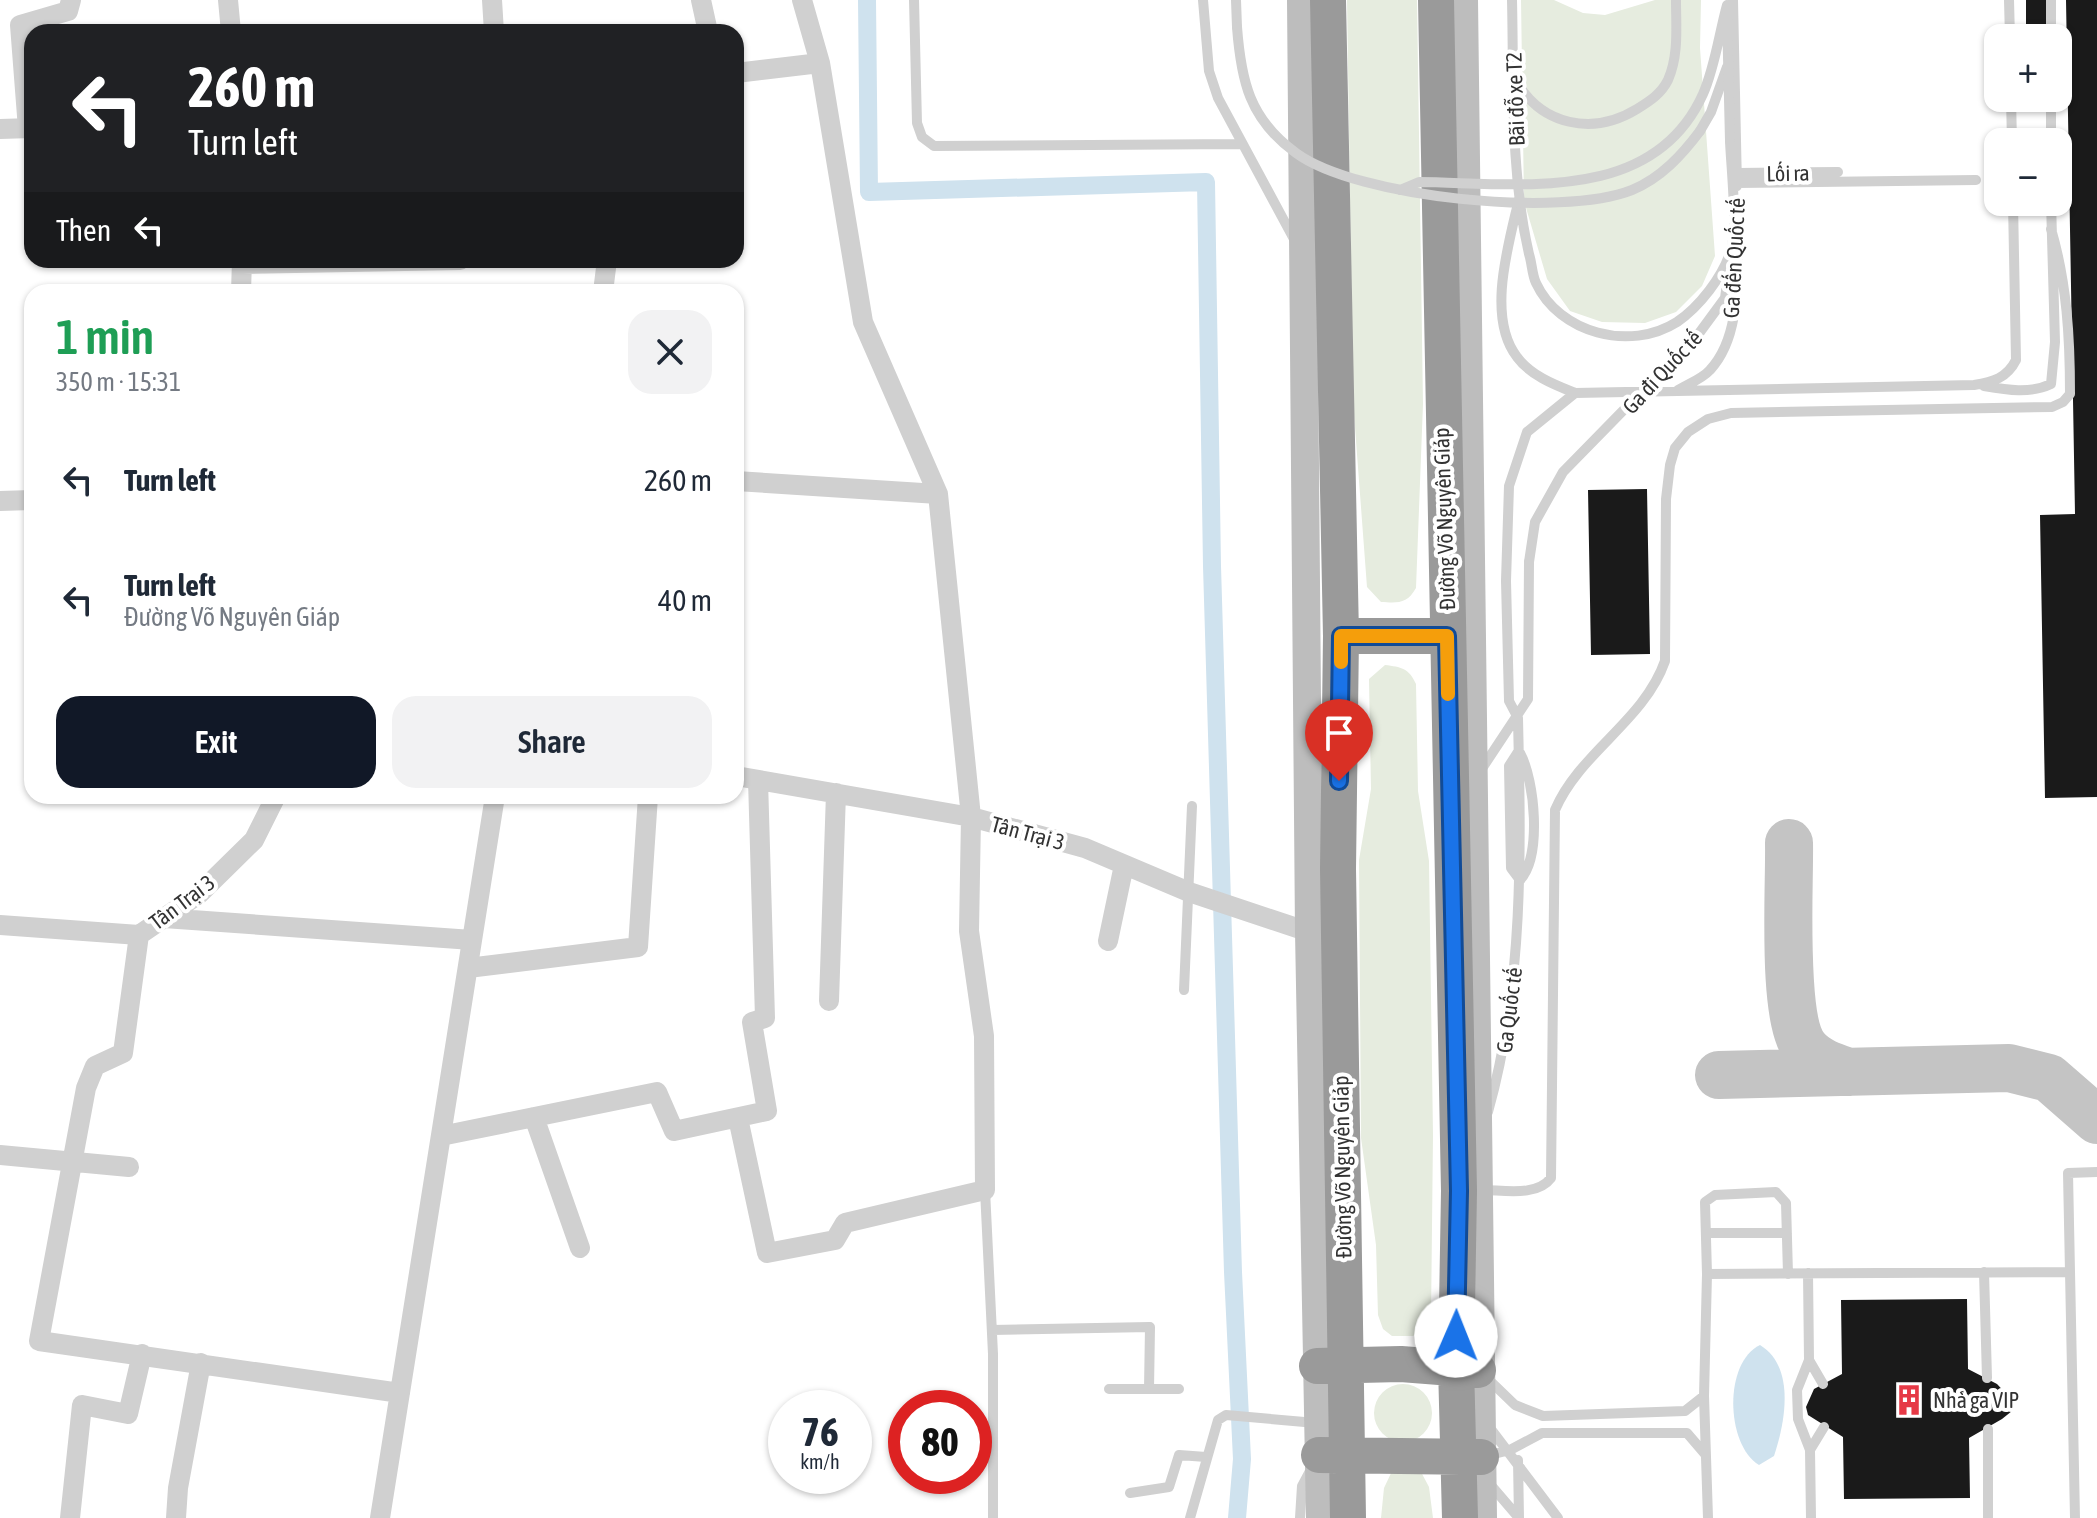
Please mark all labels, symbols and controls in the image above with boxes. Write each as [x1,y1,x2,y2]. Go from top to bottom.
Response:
map controls [1984,24,2072,216]
button: + [1984,24,2072,112]
street label: Bãi đỗ xe T2 [1500,51,1530,147]
text: 260 m [188,55,315,119]
icon: left [56,56,160,160]
text: Turn left [188,121,298,163]
button: − [1984,128,2072,216]
street label: Lối ra [1766,160,1810,186]
street label: Ga đến Quốc tế [1718,197,1750,319]
icon: left [127,208,171,252]
text: Then [56,213,111,247]
text: 1 min [56,309,154,364]
button: close [628,310,712,394]
street label: Ga đi Quốc tế [1617,325,1707,419]
text: 350 m · 15:31 [56,367,181,397]
street label: Đường Võ Nguyên Giáp [1428,427,1460,611]
icon: left [56,458,100,502]
text: Turn left [124,463,216,497]
text: 260 m [644,463,712,497]
text: Turn left [124,568,216,602]
icon: left [56,578,100,622]
text: 40 m [658,583,712,617]
text: Đường Võ Nguyên Giáp [124,602,340,632]
button: Exit [56,696,376,788]
button: Share [392,696,712,788]
pin [1305,699,1373,781]
icon: arrive [1317,711,1361,755]
street label: Tân Trại 3 [988,811,1068,855]
street label: Tân Trại 3 [144,869,220,935]
street label: Ga Quốc tế [1491,966,1527,1054]
street label: Đường Võ Nguyên Giáp [1327,1075,1357,1259]
position arrow [1414,1294,1498,1378]
building icon: Nhà ga VIP [1892,1383,1926,1417]
place label: Nhà ga VIP [1933,1387,2019,1413]
speed limit sign: 80 [888,1390,992,1494]
text: 76 [801,1409,839,1454]
text: km/h [800,1450,840,1473]

